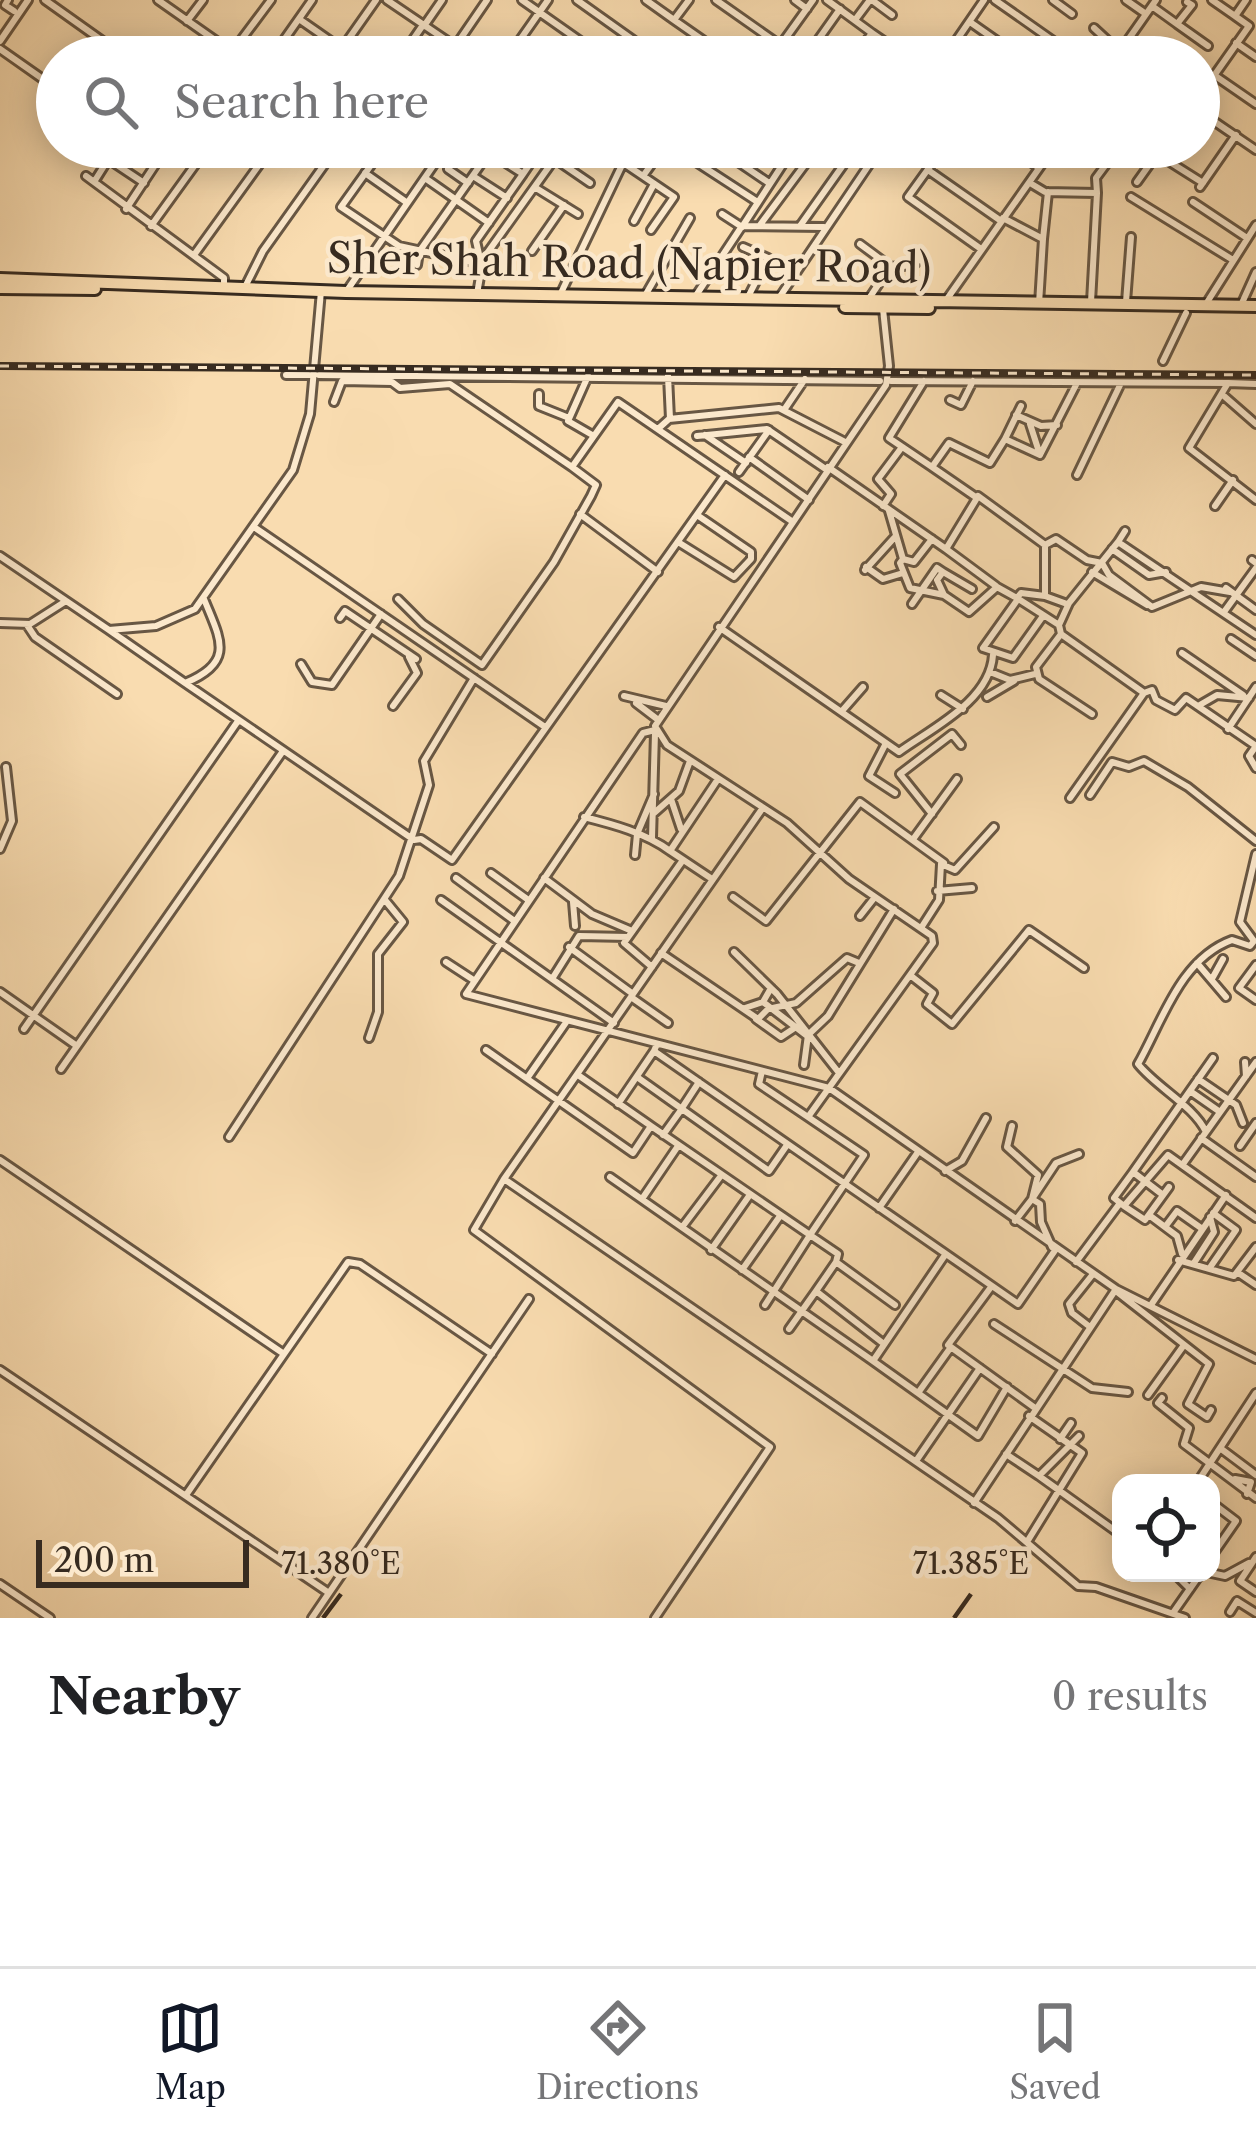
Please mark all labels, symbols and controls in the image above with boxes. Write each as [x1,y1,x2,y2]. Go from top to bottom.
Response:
search box [36,36,1220,168]
icon: search [78,69,144,135]
text: Search here [174,74,429,130]
street label: Sher Shah Road (Napier Road) [326,232,932,294]
map controls [1112,1474,1220,1582]
button: locate [1112,1474,1220,1582]
scale bar [36,1534,249,1587]
text: 200 m [54,1540,154,1581]
text: 71.380°E [281,1545,401,1582]
text: 71.385°E [913,1545,1029,1582]
text: Nearby [48,1665,240,1727]
text: 0 results [1052,1672,1208,1720]
tab: Map [155,1995,226,2108]
tab: Directions [536,1995,699,2108]
tab: Saved [1009,1995,1101,2108]

